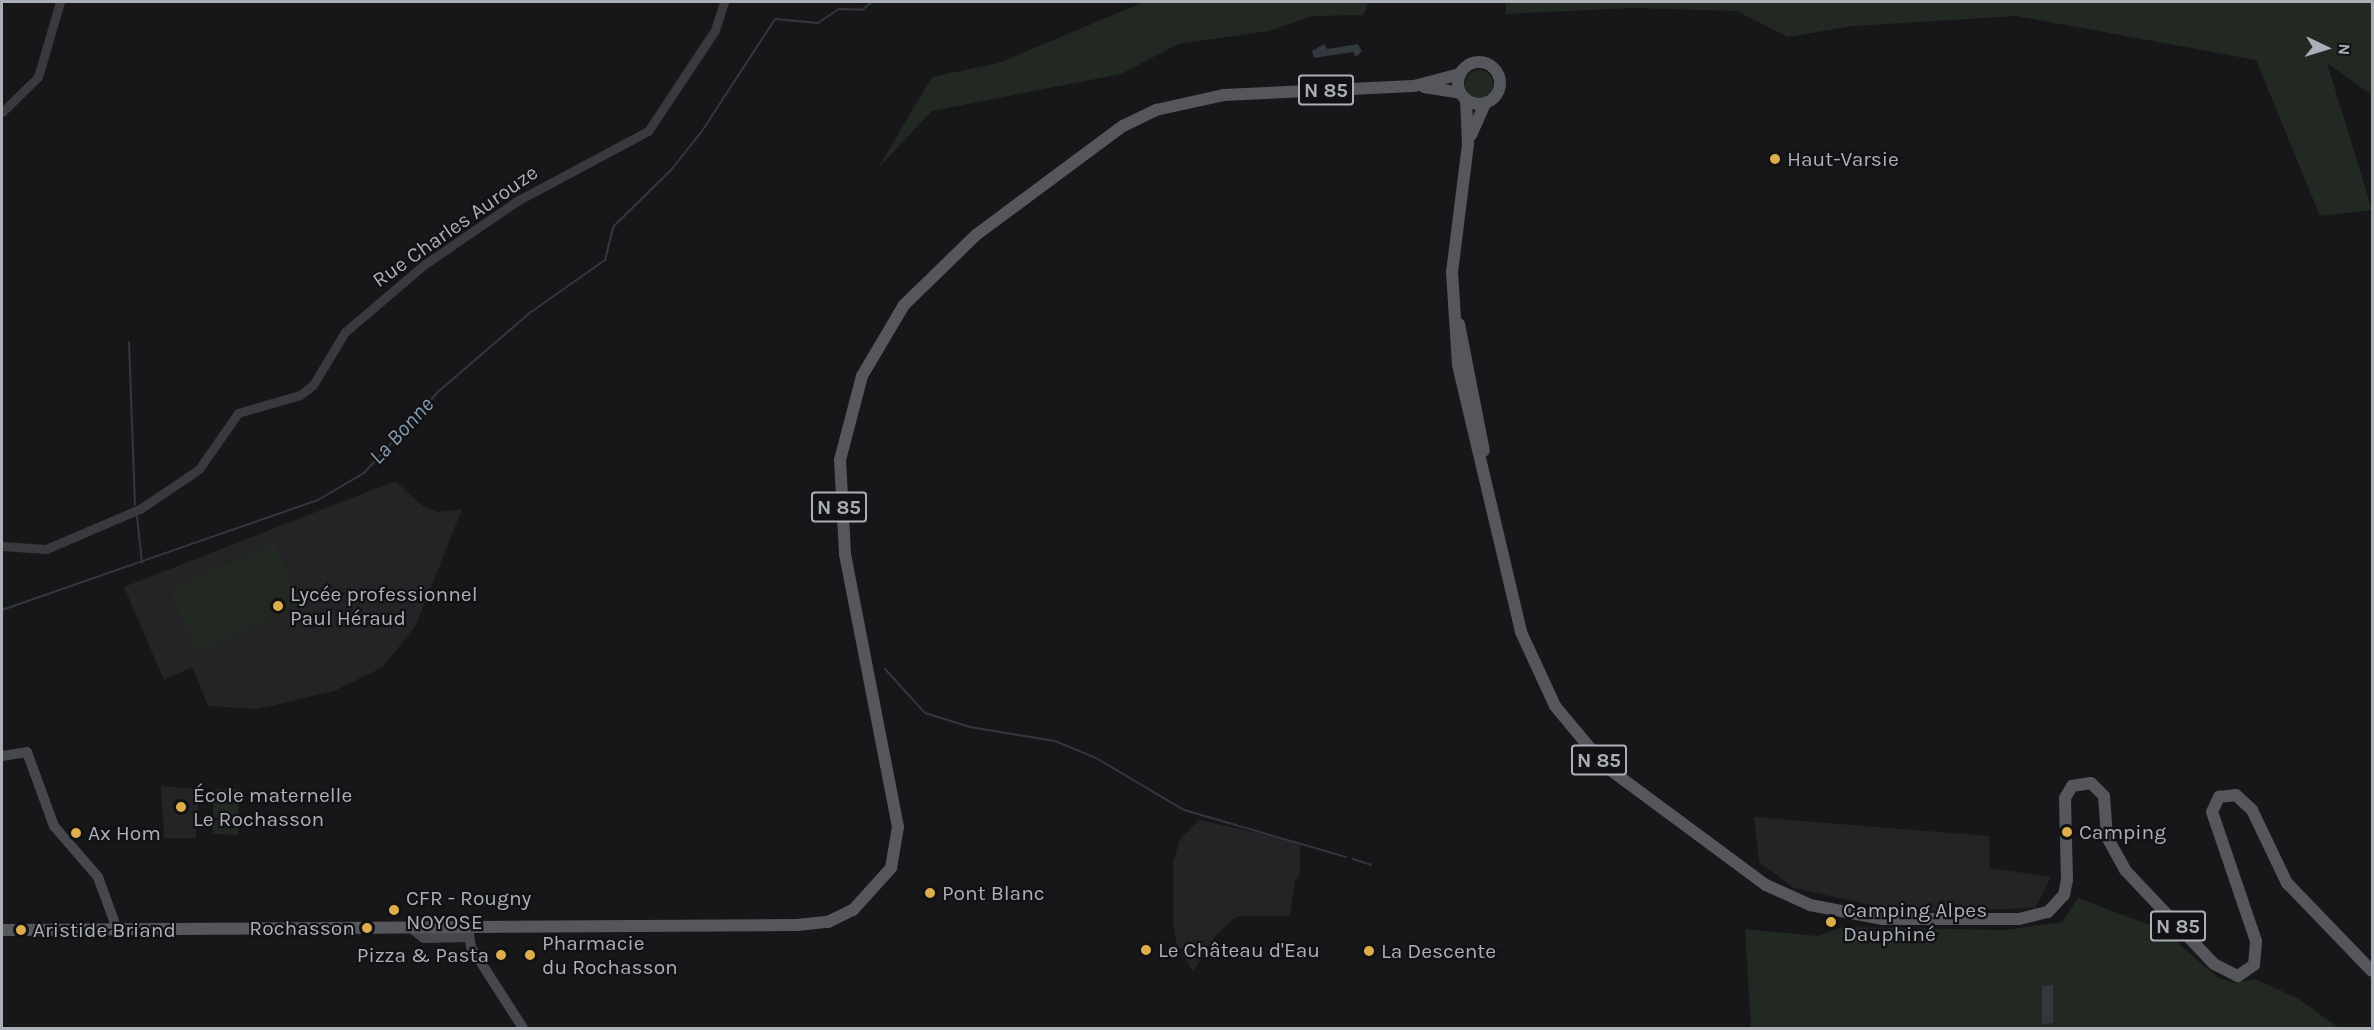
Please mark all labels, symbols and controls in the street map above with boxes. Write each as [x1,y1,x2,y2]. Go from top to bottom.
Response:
north arrow [2296,18,2356,78]
text: N [2335,43,2354,56]
road number: N 85 [1298,73,1354,107]
place label: Haut-Varsie [1787,146,1899,172]
marker: Haut-Varsie [1768,152,1782,166]
street label: Rue Charles Aurouze [367,159,543,293]
water label: La Bonne [364,392,440,470]
road number: N 85 [810,490,868,524]
place label: Lycée professionnel Paul Héraud [290,581,478,631]
marker: Lycée professionnel Paul Héraud [271,599,285,613]
road number: N 85 [1570,743,1628,777]
place label: École maternelle Le Rochasson [193,782,352,832]
marker: École maternelle Le Rochasson [174,800,188,814]
place label: Camping [2079,819,2166,845]
place label: Ax Hom [88,820,161,846]
marker: Camping [2060,825,2074,839]
marker: Ax Hom [69,826,83,840]
place label: Pont Blanc [942,880,1045,906]
place label: CFR - Rougny NOYOSE [406,885,531,935]
marker: Pont Blanc [923,886,937,900]
place label: Camping Alpes Dauphiné [1843,897,1987,947]
marker: CFR - Rougny NOYOSE [387,903,401,917]
road number: N 85 [2150,909,2206,943]
place label: Rochasson [249,915,355,941]
marker: Camping Alpes Dauphiné [1824,915,1838,929]
place label: Aristide Briand [33,917,176,943]
marker: Rochasson [360,921,374,935]
marker: Aristide Briand [14,923,28,937]
place label: Pharmacie du Rochasson [542,930,678,980]
place label: Le Château d'Eau [1158,937,1320,963]
place label: La Descente [1381,938,1496,964]
place label: Pizza & Pasta [357,942,489,968]
marker: Le Château d'Eau [1139,943,1153,957]
marker: La Descente [1362,944,1376,958]
marker: Pizza & Pasta [494,948,508,962]
marker: Pharmacie du Rochasson [523,948,537,962]

